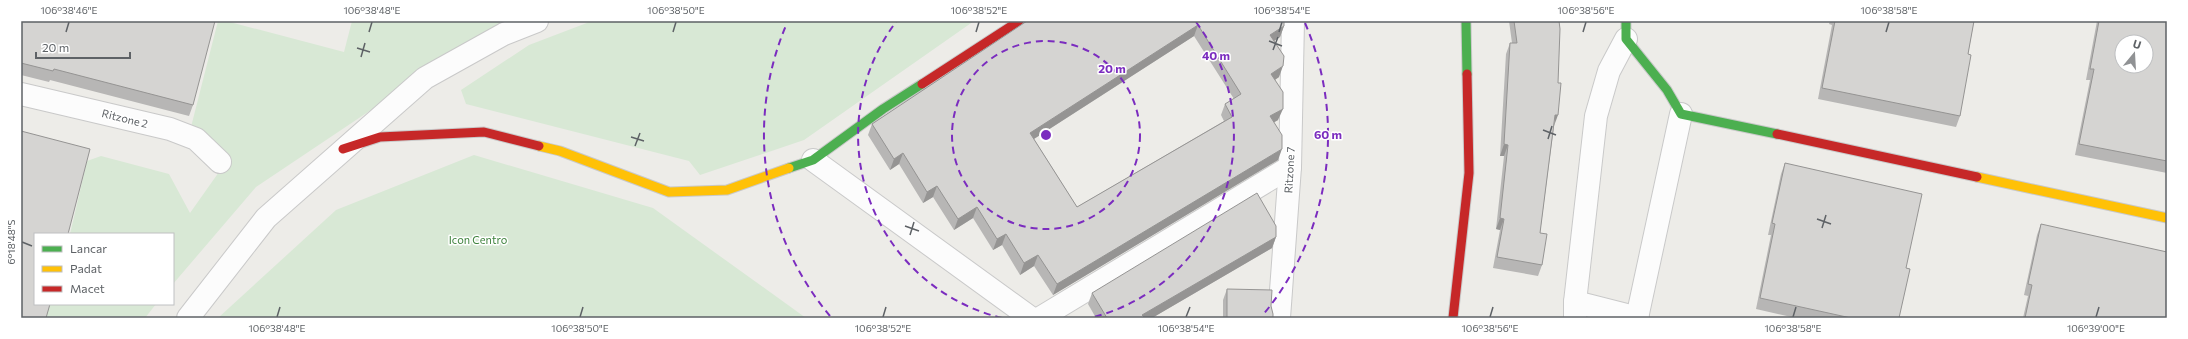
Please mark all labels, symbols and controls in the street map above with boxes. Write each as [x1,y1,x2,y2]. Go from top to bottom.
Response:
text: 106°38'46"E [40,4,98,16]
text: 106°38'48"E [343,4,401,16]
text: 106°38'50"E [647,4,705,16]
text: 106°38'52"E [951,4,1007,16]
text: 106°38'54"E [1254,4,1310,16]
text: 106°38'56"E [1558,4,1614,16]
text: 106°38'58"E [1861,4,1917,16]
scale bar [36,34,130,60]
north arrow [2114,34,2154,74]
text: U [2131,37,2143,51]
text: 20 m [42,40,69,54]
text: 40 m [1202,48,1230,62]
text: 20 m [1098,61,1126,75]
street label: Ritzone 2 [101,106,149,130]
text: 60 m [1314,127,1342,141]
centre of rings [1039,128,1053,142]
street label: Ritzone 7 [1281,146,1297,194]
text: 6°18'48"S [5,219,17,264]
legend [34,233,174,305]
park label: Icon Centro [449,233,508,246]
text: Lancar [70,241,107,255]
text: Padat [70,261,102,275]
text: Macet [70,281,105,295]
text: 106°38'48"E [248,322,306,334]
text: 106°38'50"E [551,322,609,334]
text: 106°38'52"E [855,322,911,334]
text: 106°38'54"E [1158,322,1214,334]
text: 106°38'56"E [1462,322,1518,334]
text: 106°38'58"E [1765,322,1821,334]
text: 106°39'00"E [2067,322,2125,334]

